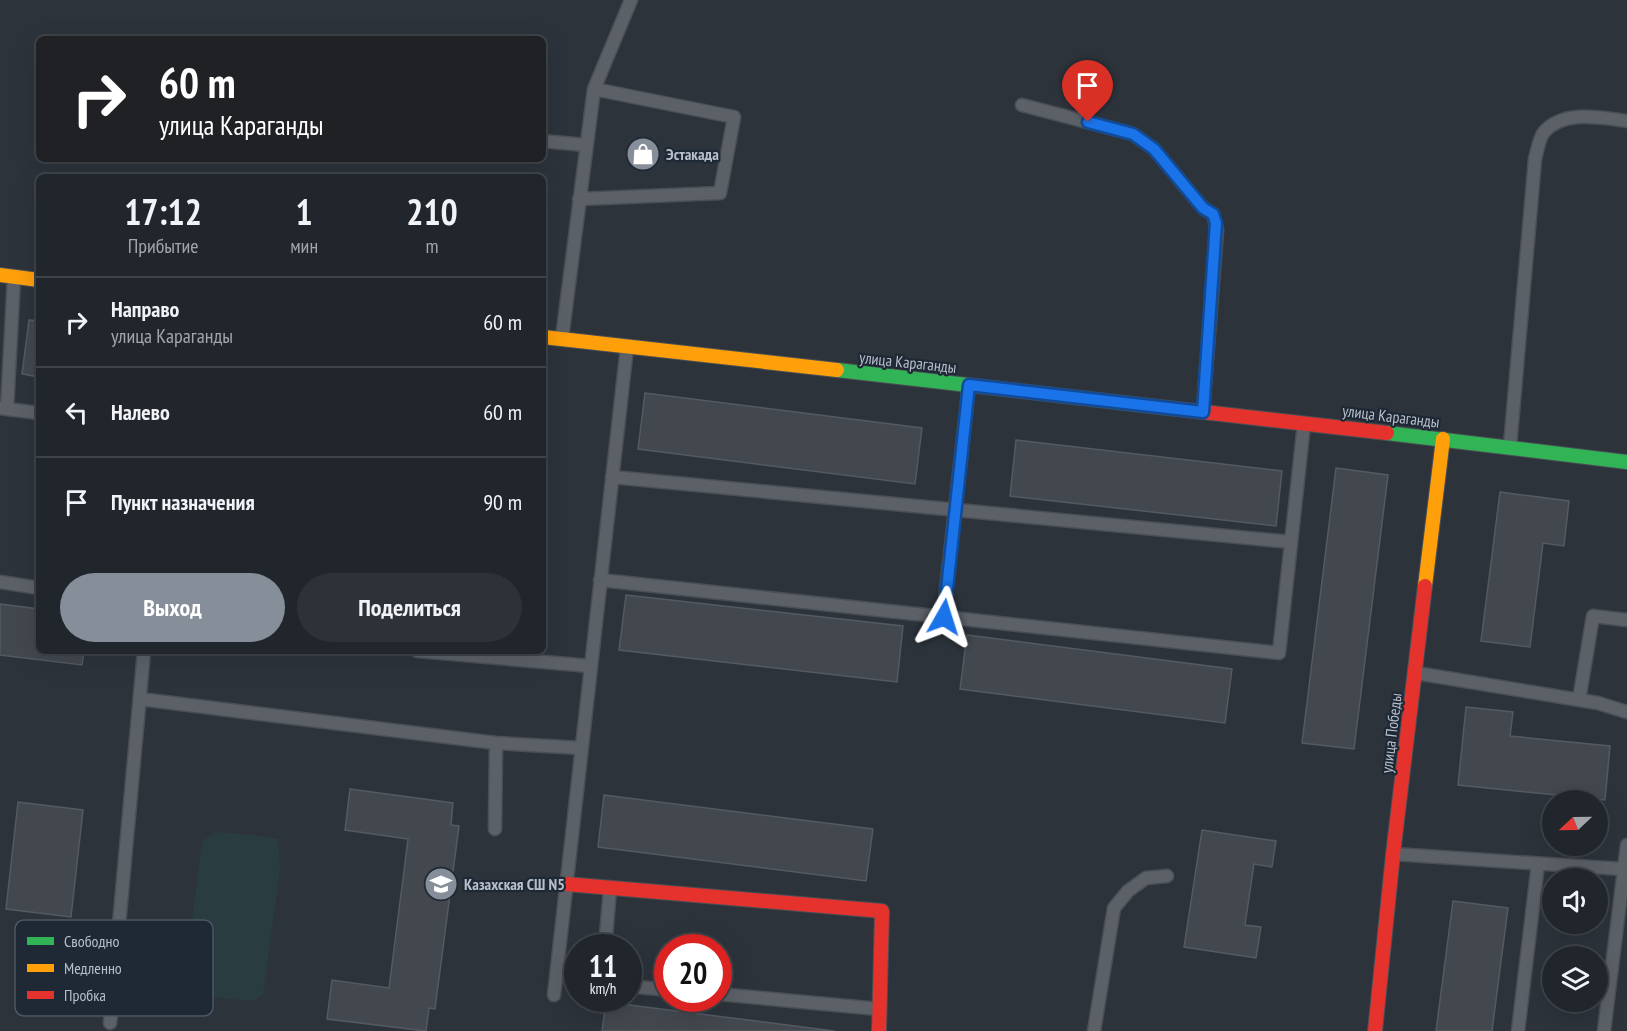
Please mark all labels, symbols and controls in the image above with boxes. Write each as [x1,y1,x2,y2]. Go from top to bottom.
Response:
text: 60 m [159,55,236,110]
icon: right [60,60,138,138]
pin [1062,60,1113,122]
icon: arrive [1071,69,1104,102]
text: улица Караганды [159,108,324,142]
shop icon: Эстакада [625,136,661,172]
place label: Эстакада [666,144,719,164]
text: 17:12 [124,188,202,235]
text: 1 [296,188,313,235]
text: 210 [406,188,458,235]
text: Прибытие [128,233,199,259]
text: мин [290,233,318,259]
text: m [426,233,439,259]
text: Направо [111,295,179,323]
icon: right [60,306,93,339]
text: 60 m [483,308,522,336]
text: улица Караганды [111,323,233,349]
street label: улица Караганды [858,347,958,377]
icon: left [60,396,93,429]
text: Налево [111,398,170,426]
text: 60 m [483,398,522,426]
street label: улица Караганды [1341,400,1441,432]
icon: arrive [60,486,93,519]
text: Пункт назначения [111,488,255,516]
text: 90 m [483,488,522,516]
button: Выход [60,573,285,642]
button: Поделиться [297,573,522,642]
position arrow [912,585,976,649]
street label: улица Победы [1376,692,1406,774]
north arrow [1542,790,1608,856]
map controls [1542,790,1608,1012]
school or university icon: Казахская СШ N5 [423,866,459,902]
button: sound [1542,868,1608,934]
place label: Казахская СШ N5 [464,874,565,894]
legend [15,920,213,1016]
text: Свободно [64,931,119,951]
speed limit sign: 20 [654,934,732,1012]
text: 11 [589,946,617,985]
button: layers [1542,946,1608,1012]
text: Медленно [64,958,122,978]
text: km/h [590,979,616,998]
text: Пробка [64,985,106,1005]

